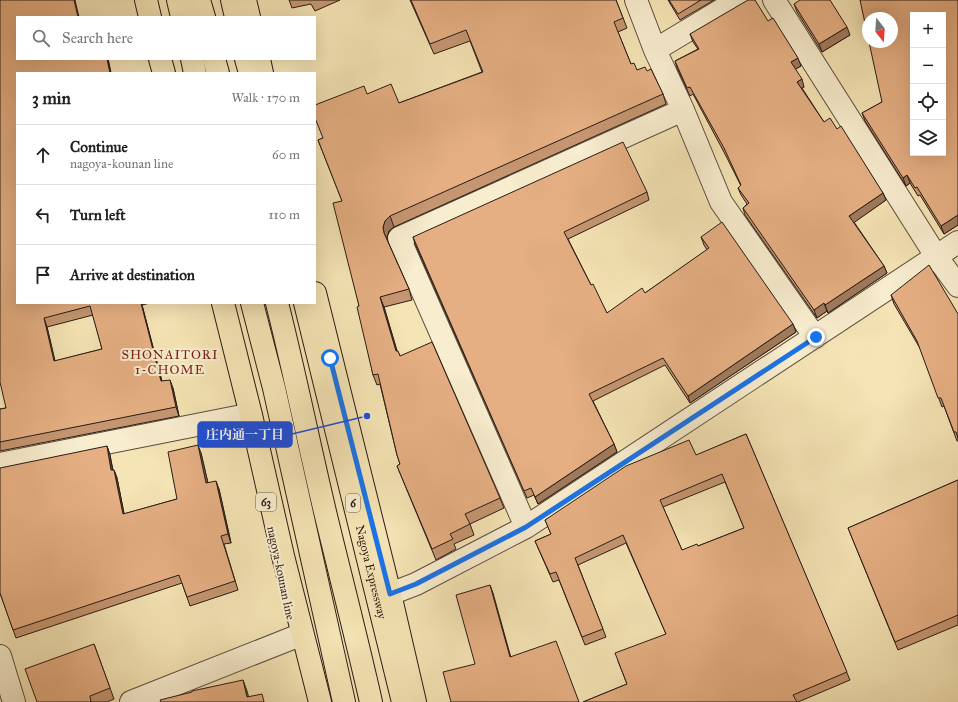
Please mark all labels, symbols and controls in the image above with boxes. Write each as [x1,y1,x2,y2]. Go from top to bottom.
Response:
north arrow [862,12,898,48]
map controls [910,12,946,156]
button: + [910,12,946,48]
search box [16,16,316,60]
icon: search [30,27,52,49]
text: Search here [62,29,133,47]
button: − [910,48,946,84]
button: locate [910,84,946,120]
text: 3 min [32,88,71,109]
text: Walk · 170 m [231,90,300,106]
button: layers [910,120,946,156]
text: Continue [70,138,128,156]
icon: ahead [32,144,54,166]
text: 60 m [272,147,300,163]
text: nagoya-kounan line [70,156,173,172]
icon: left [32,204,54,226]
text: Turn left [70,206,126,224]
text: 110 m [268,207,300,223]
icon: arrive [32,264,54,286]
text: Arrive at destination [70,266,195,284]
route end [807,328,825,346]
district label: SHONAITORI 1-CHOME [122,347,219,378]
route start [321,349,339,367]
callout: 庄内通一丁目 [198,422,292,447]
text: 庄内通一丁目 [206,427,284,443]
road number: 63 [256,493,276,511]
road number: 6 [346,494,360,512]
street label: Nagoya Expressway [353,524,389,621]
street label: nagoya-kounan line [263,525,298,621]

